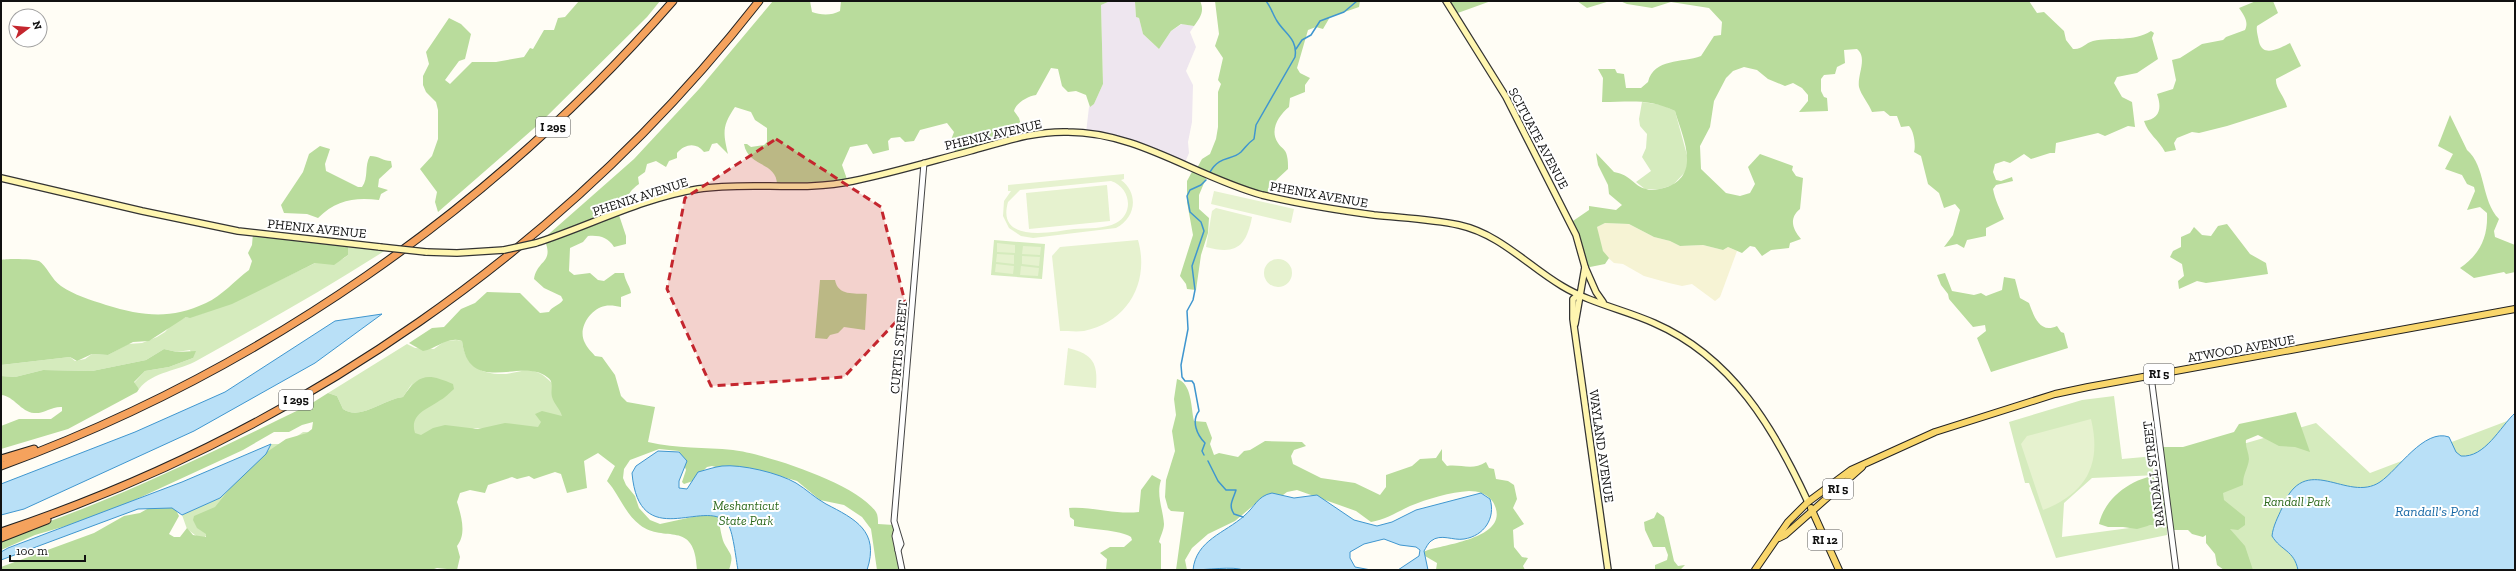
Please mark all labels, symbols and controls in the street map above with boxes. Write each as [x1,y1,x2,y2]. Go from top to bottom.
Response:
north arrow [8,8,48,48]
text: N [30,20,45,32]
street label: SCITUATE AVENUE [1506,85,1572,192]
street label: PHENIX AVENUE [943,116,1044,153]
road number: I 295 [536,117,570,137]
street label: PHENIX AVENUE [591,174,690,219]
street label: PHENIX AVENUE [1269,178,1370,211]
street label: PHENIX AVENUE [267,216,368,241]
street label: CURTIS STREET [887,299,910,395]
street label: ATWOOD AVENUE [2186,332,2296,365]
road number: RI 5 [2144,364,2174,384]
street label: WAYLAND AVENUE [1586,389,1617,504]
road number: I 295 [279,390,313,410]
street label: RANDALL STREET [2140,420,2167,528]
road number: RI 5 [1823,479,1853,499]
park label: Randall Park [2263,494,2331,509]
park label: Meshanticut State Park [713,498,780,528]
water label: Randall's Pond [2395,503,2479,520]
road number: RI 12 [1808,530,1842,550]
scale bar [10,537,85,563]
text: 100 m [16,544,48,558]

